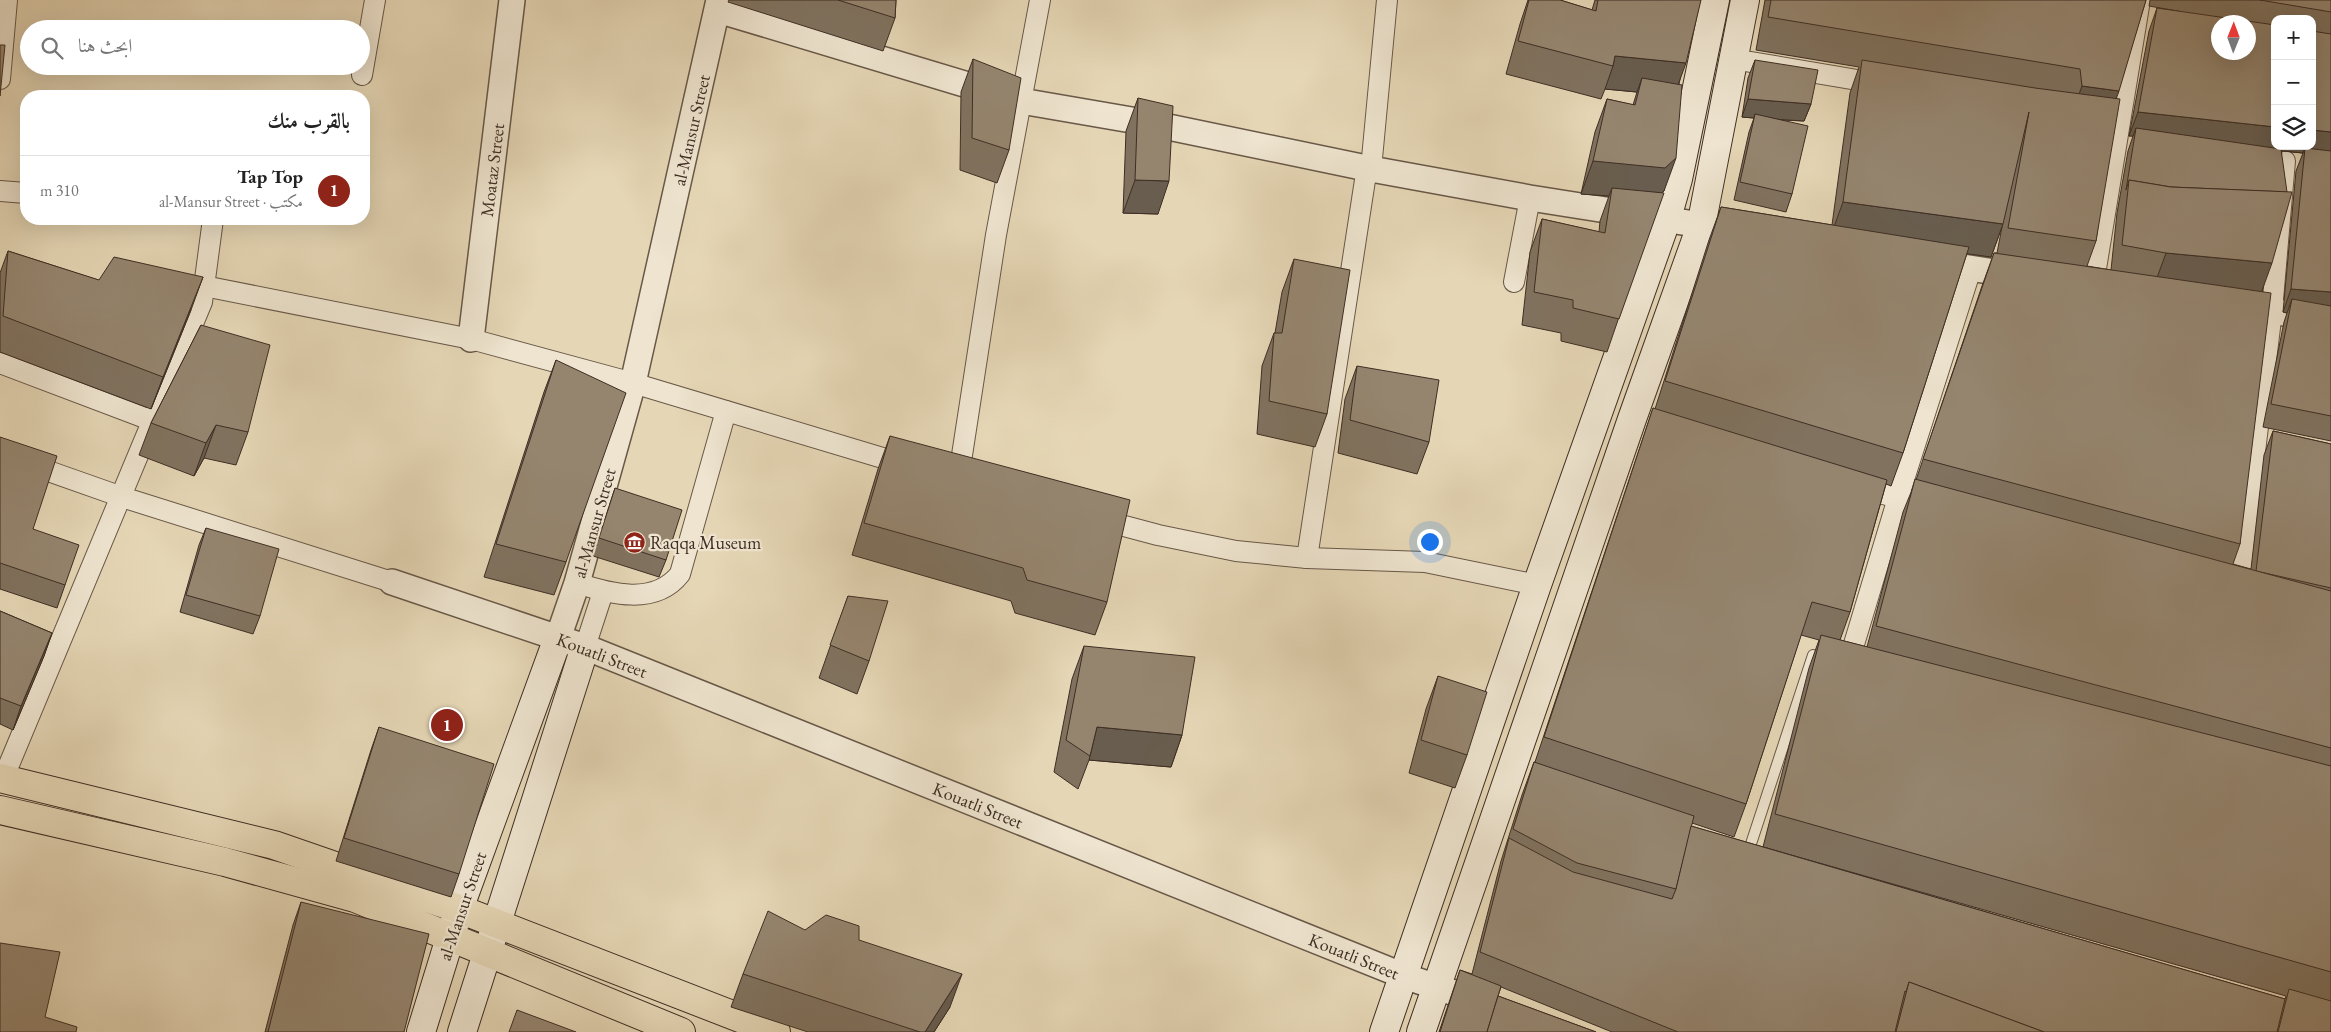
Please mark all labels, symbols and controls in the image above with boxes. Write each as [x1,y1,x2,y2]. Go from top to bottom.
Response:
north arrow [2211,15,2256,60]
map controls [2271,15,2316,150]
button: + [2271,15,2316,60]
search box [20,20,370,75]
text: ابحث هنا [78,33,132,58]
icon: search [38,34,66,62]
button: − [2271,60,2316,105]
street label: al-Mansur Street [667,72,715,188]
button: layers [2271,105,2316,150]
text: بالقرب منك [267,107,350,134]
street label: Moataz Street [475,122,509,218]
text: Tap Top [237,164,303,189]
text: 310 m [40,180,79,201]
text: 1 [330,180,338,201]
text: مكتب · al-Mansur Street [159,191,303,212]
street label: al-Mansur Street [567,465,621,581]
your location [1417,529,1443,555]
museum icon: Raqqa Museum [622,530,646,554]
place label: Raqqa Museum [650,531,761,554]
street label: Kouatli Street [553,627,651,683]
pin: 1 [431,706,463,744]
street label: Kouatli Street [929,776,1027,834]
street label: al-Mansur Street [433,848,491,963]
street label: Kouatli Street [1305,927,1403,985]

